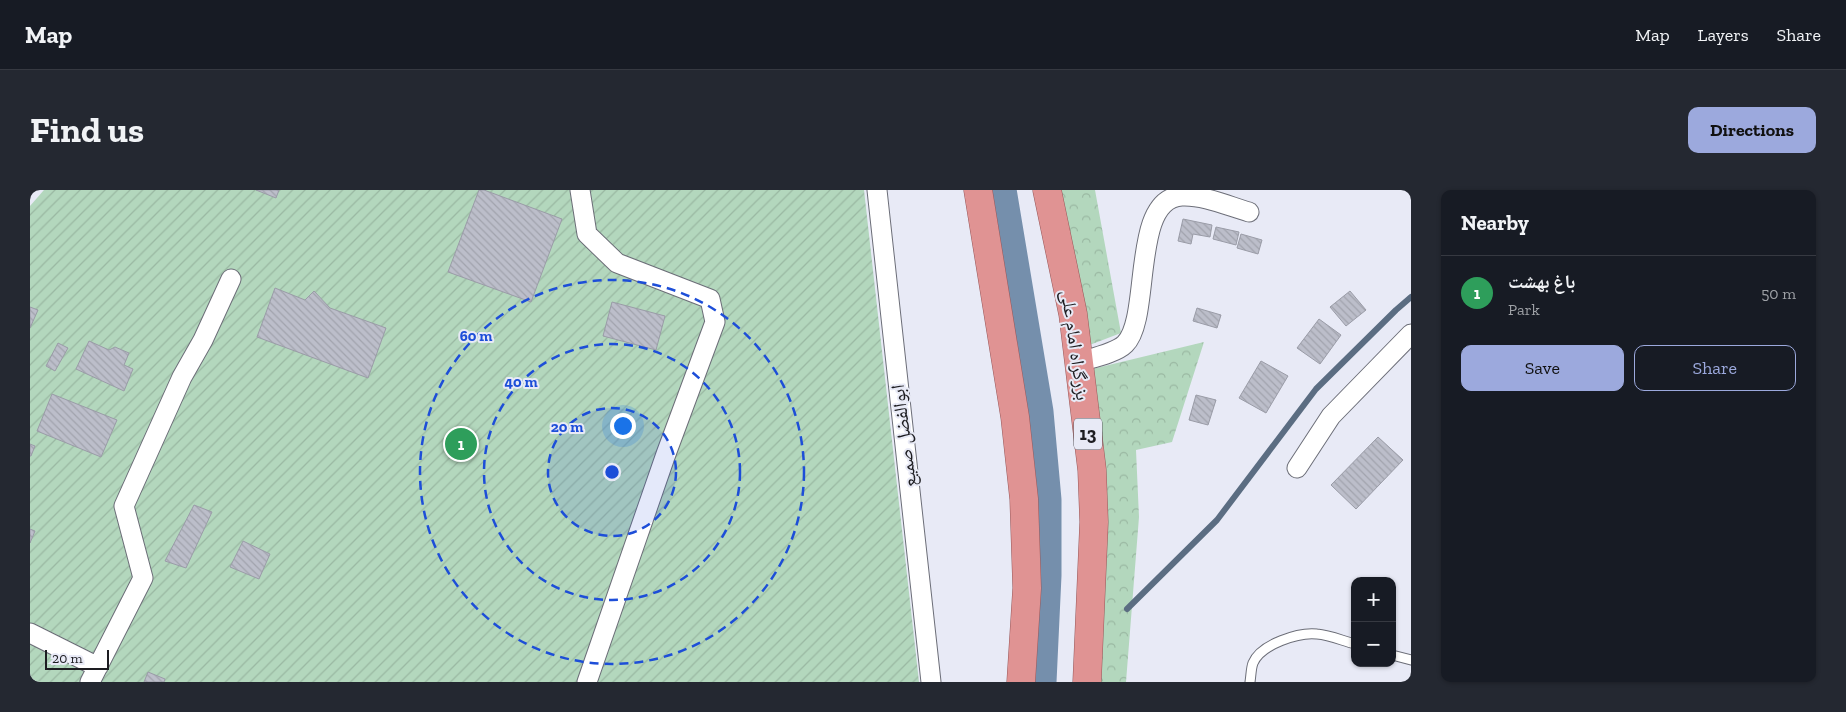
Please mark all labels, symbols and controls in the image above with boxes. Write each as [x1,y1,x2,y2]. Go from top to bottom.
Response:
text: Map [25,20,72,49]
text: Map [1635,24,1670,46]
text: Layers [1698,24,1749,46]
text: Share [1777,24,1821,46]
button: Directions [1688,107,1816,153]
text: Find us [30,109,144,151]
text: Nearby [1461,210,1529,235]
text: باغ بهشت [1508,270,1575,293]
text: 1 [1474,284,1480,303]
text: 50 m [1761,284,1796,303]
street label: بزرگراه امام علی [1054,288,1095,402]
text: Park [1508,300,1540,319]
text: 60 m [460,327,492,345]
button: Save [1461,345,1624,391]
button: Share [1634,345,1796,391]
text: 40 m [504,373,538,391]
street label: ابوالفضل صمیع [886,383,922,489]
your location [610,413,636,439]
text: 20 m [551,418,583,436]
road number: 13 [1074,418,1102,450]
pin: 1 [445,425,477,463]
centre of rings [603,463,621,481]
map controls [1351,577,1396,667]
button: + [1351,577,1396,622]
button: − [1351,622,1396,667]
scale bar [45,647,109,670]
text: 20 m [52,650,83,667]

